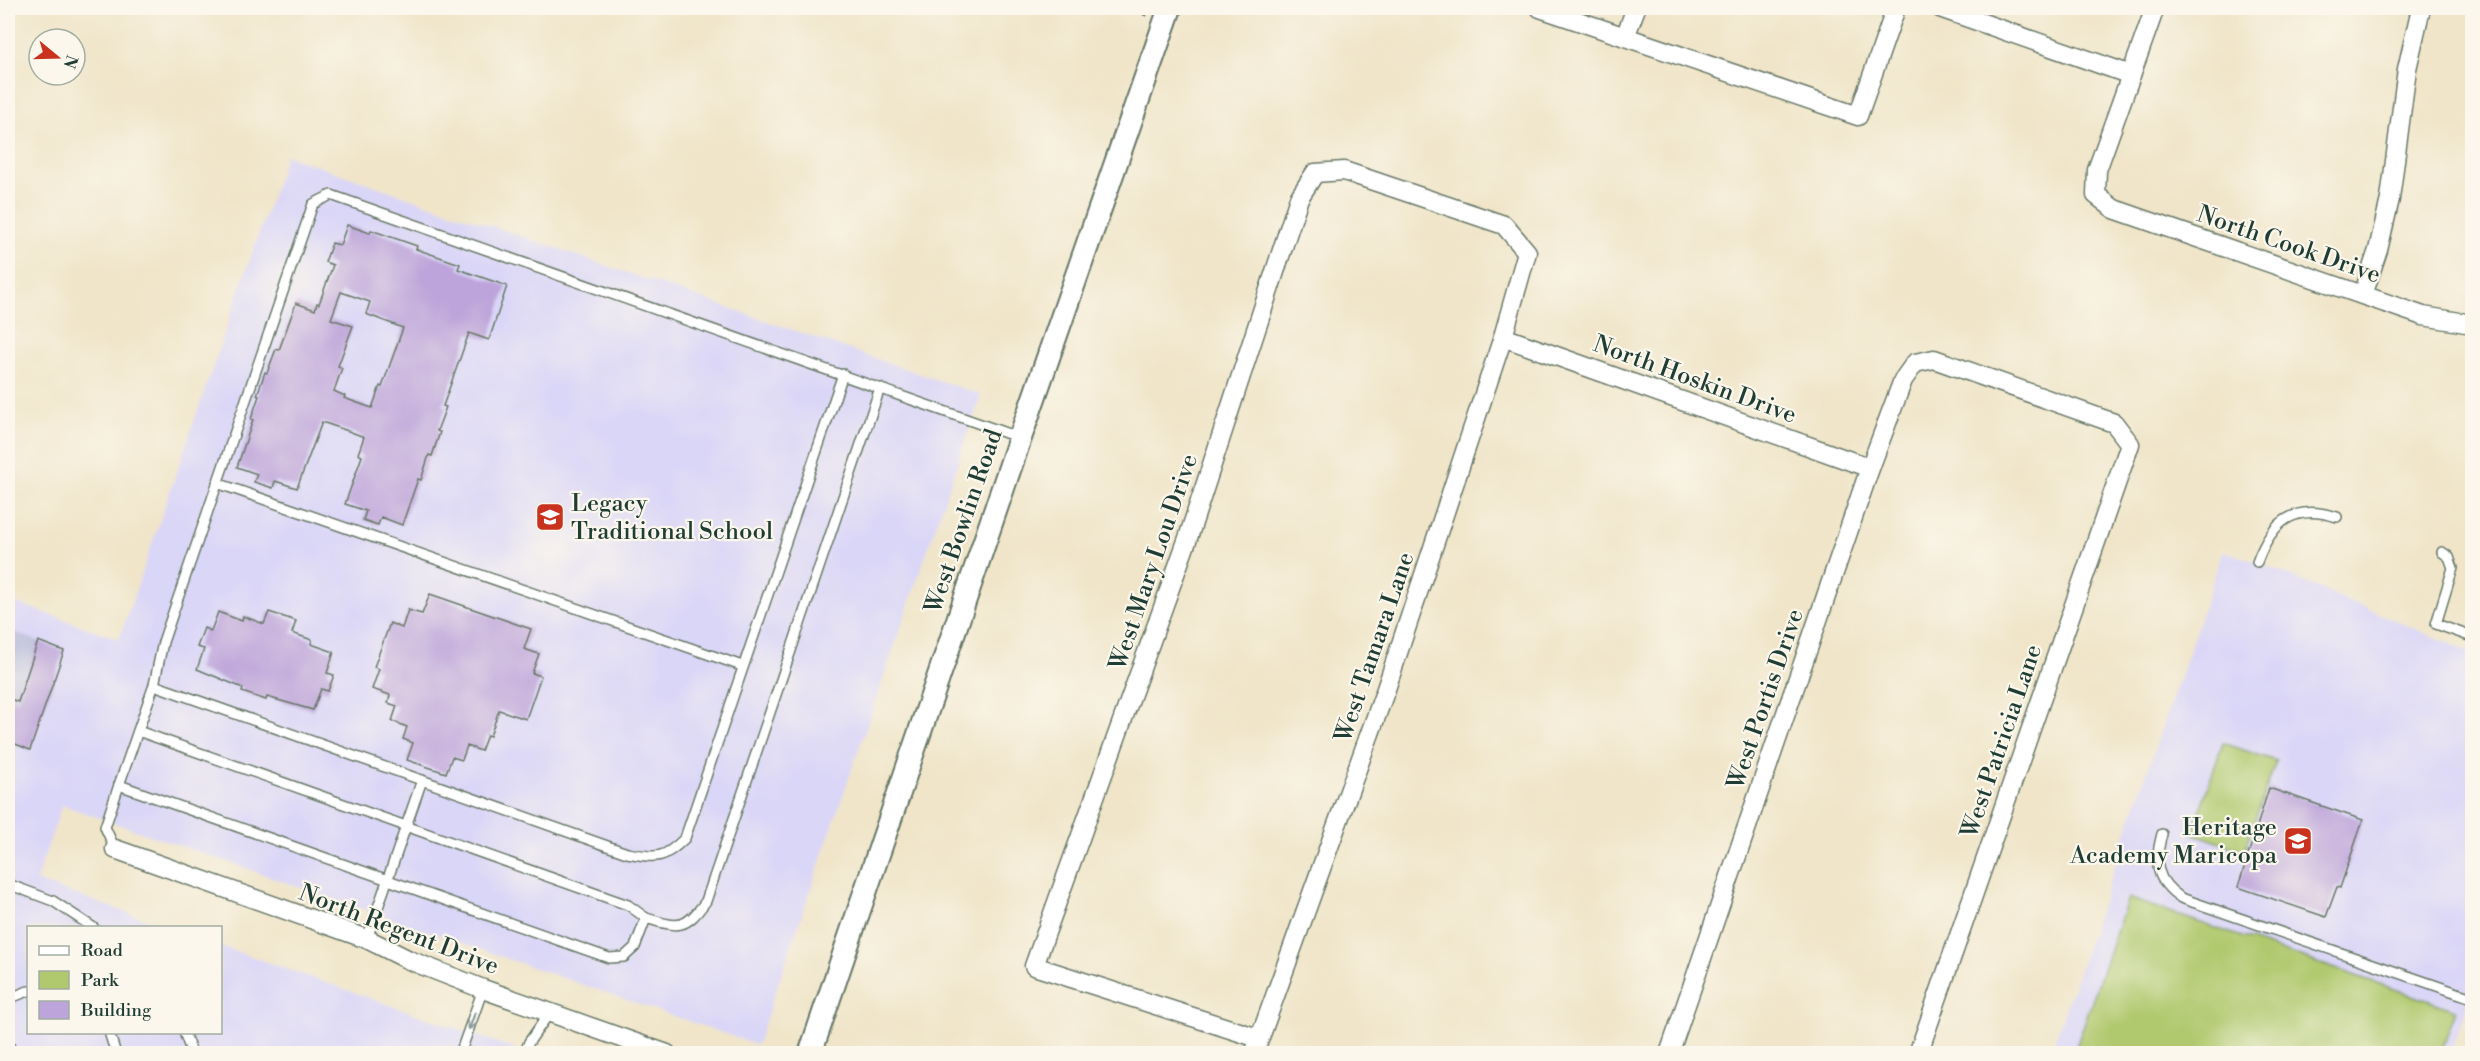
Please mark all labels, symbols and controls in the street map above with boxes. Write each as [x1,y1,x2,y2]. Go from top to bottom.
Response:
north arrow [27,27,87,87]
text: N [59,52,82,71]
street label: North Cook Drive [2193,199,2384,290]
street label: North Hoskin Drive [1589,329,1800,431]
street label: West Bowlin Road [918,425,1010,618]
street label: West Mary Lou Drive [1103,450,1205,675]
place label: Legacy Traditional School [571,489,773,547]
school or university icon: Legacy Traditional School [534,501,566,533]
street label: West Tamara Lane [1328,548,1422,747]
street label: West Portis Drive [1721,605,1811,794]
street label: West Patricia Lane [1954,641,2049,843]
place label: Heritage Academy Maricopa [2069,813,2278,871]
school or university icon: Heritage Academy Maricopa [2282,825,2314,857]
street label: North Regent Drive [294,878,503,982]
legend [27,926,222,1034]
text: Road [81,939,124,962]
text: Park [81,969,120,992]
text: Building [80,999,152,1022]
one-way arrow [466,1012,477,1030]

